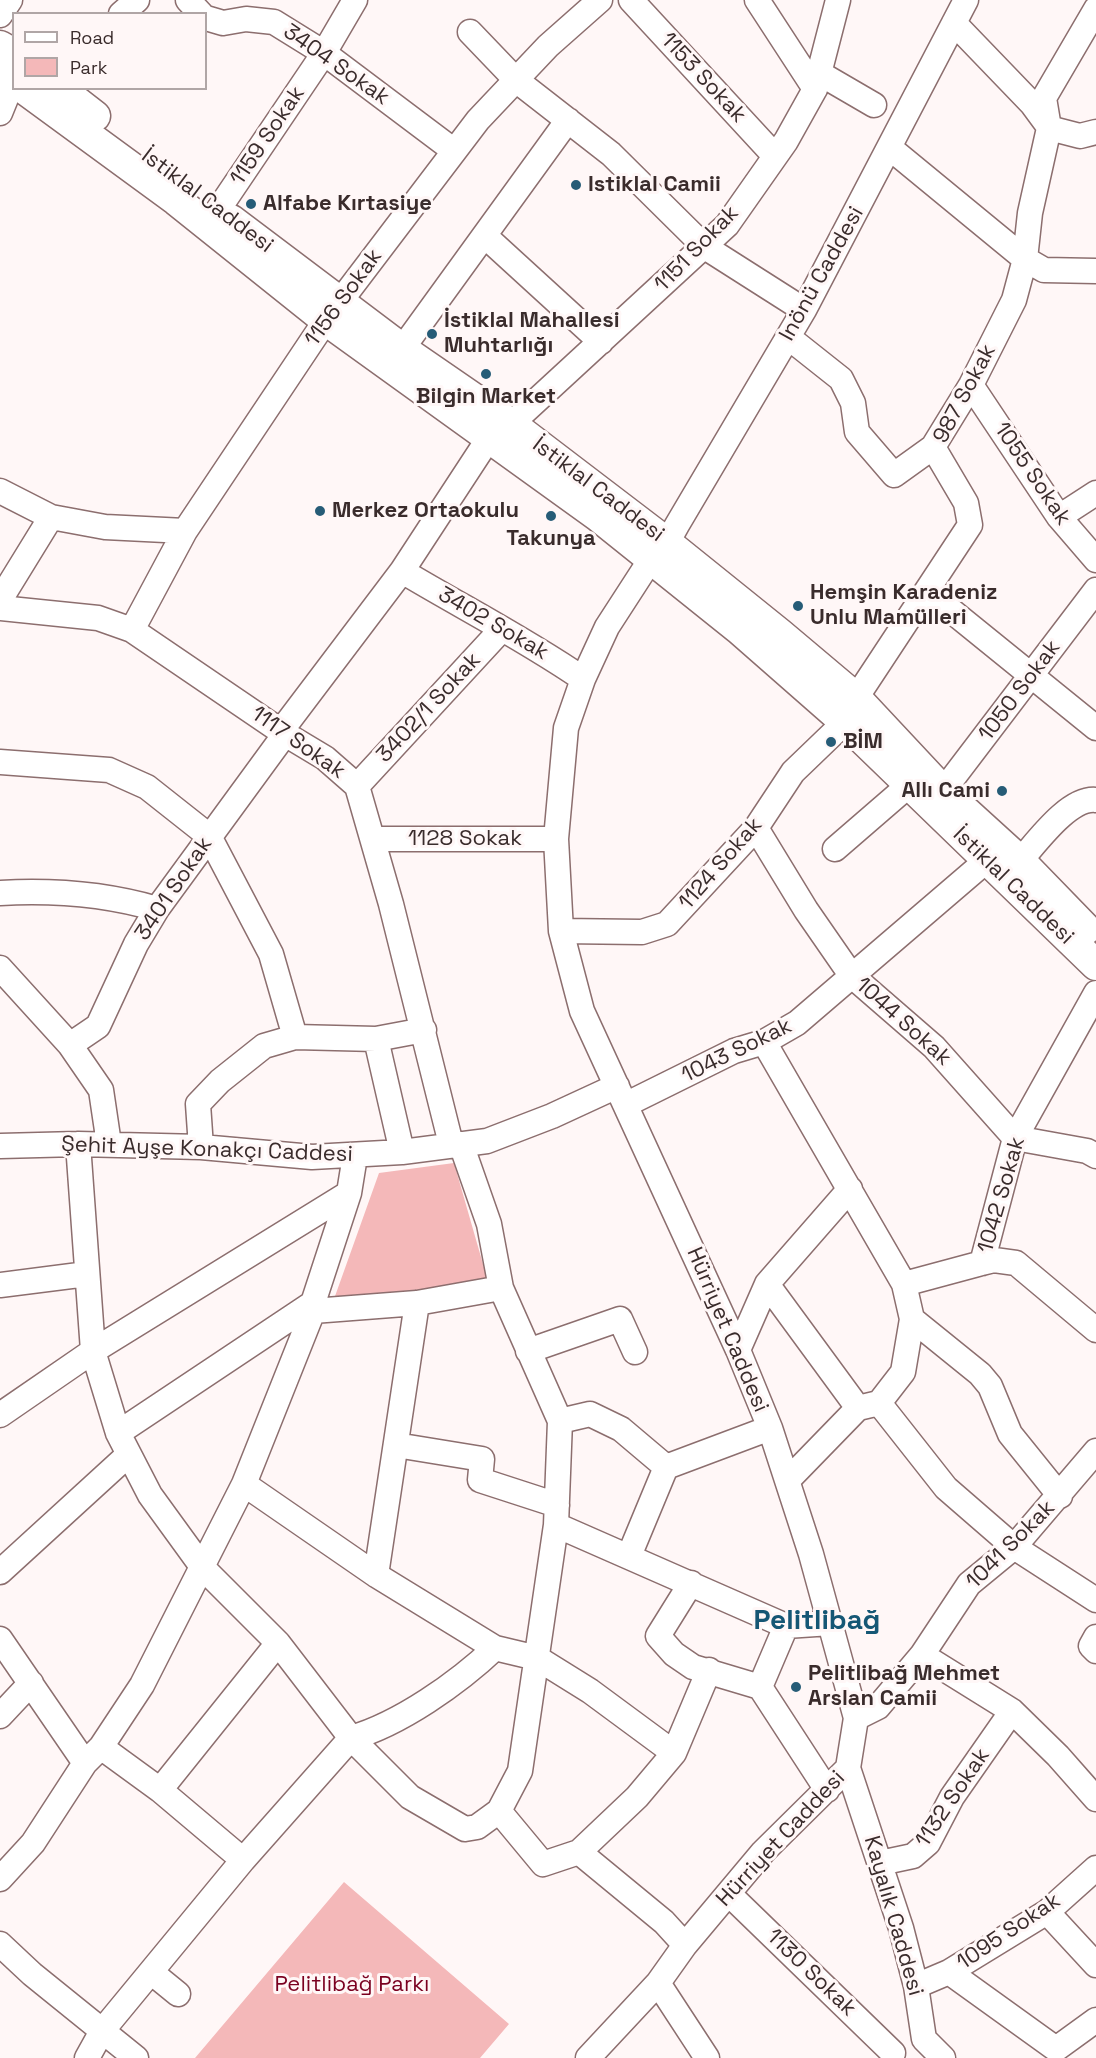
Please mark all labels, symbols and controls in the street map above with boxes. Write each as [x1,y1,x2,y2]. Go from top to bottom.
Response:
legend [12,12,207,90]
street label: 3404 Sokak [278,19,394,111]
text: Road [70,26,114,49]
street label: 1153 Sokak [655,27,751,129]
text: Park [70,56,107,79]
street label: 1159 Sokak [225,81,311,191]
street label: İstiklal Caddesi [136,143,278,259]
place label: Istiklal Camii [588,172,721,198]
marker: Istiklal Camii [569,178,583,192]
place label: Alfabe Kırtasiye [263,191,432,217]
marker: Alfabe Kırtasiye [244,197,258,211]
street label: 1151 Sokak [650,201,744,297]
street label: Inönü Caddesi [774,202,870,346]
street label: 1156 Sokak [300,244,388,352]
place label: İstiklal Mahallesi Muhtarlığı [444,308,620,360]
marker: İstiklal Mahallesi Muhtarlığı [425,327,439,341]
street label: 987 Sokak [928,340,1002,448]
marker: Bilgin Market [479,367,493,381]
place label: Bilgin Market [416,384,556,410]
street label: 1055 Sokak [988,418,1076,530]
street label: İstiklal Caddesi [527,432,669,548]
place label: Merkez Ortaokulu [332,498,519,524]
marker: Merkez Ortaokulu [313,504,327,518]
marker: Takunya [544,509,558,523]
place label: Takunya [506,526,596,552]
place label: Hemşin Karadeniz Unlu Mamülleri [810,580,997,632]
street label: 3402 Sokak [433,582,553,666]
marker: Hemşin Karadeniz Unlu Mamülleri [791,599,805,613]
street label: 1050 Sokak [974,635,1066,747]
street label: 3402/1 Sokak [371,648,487,768]
street label: 1117 Sokak [246,701,350,785]
place label: BİM [843,729,883,755]
marker: BİM [824,735,838,749]
place label: Allı Cami [901,778,990,804]
marker: Allı Cami [995,784,1009,798]
street label: 1124 Sokak [674,812,768,916]
street label: İstiklal Caddesi [947,822,1079,950]
street label: 1128 Sokak [408,826,522,852]
street label: 3401 Sokak [130,832,218,946]
street label: 1044 Sokak [850,972,956,1072]
street label: 1043 Sokak [678,1013,796,1089]
street label: Şehit Ayşe Konakçı Caddesi [61,1132,353,1168]
street label: 1042 Sokak [973,1134,1031,1256]
street label: Hürriyet Caddesi [680,1244,774,1416]
street label: 1041 Sokak [961,1495,1061,1595]
district label: Pelitlibağ [754,1604,880,1638]
place label: Pelitlibağ Mehmet Arslan Camii [808,1661,1000,1712]
marker: Pelitlibağ Mehmet Arslan Camii [789,1680,803,1694]
street label: 1132 Sokak [910,1743,996,1853]
street label: Hürriyet Caddesi [711,1765,851,1913]
street label: Kayalık Caddesi [858,1833,928,1999]
street label: 1095 Sokak [952,1888,1066,1976]
street label: 1130 Sokak [761,1924,861,2022]
park label: Pelitlibağ Parkı [274,1972,430,1998]

